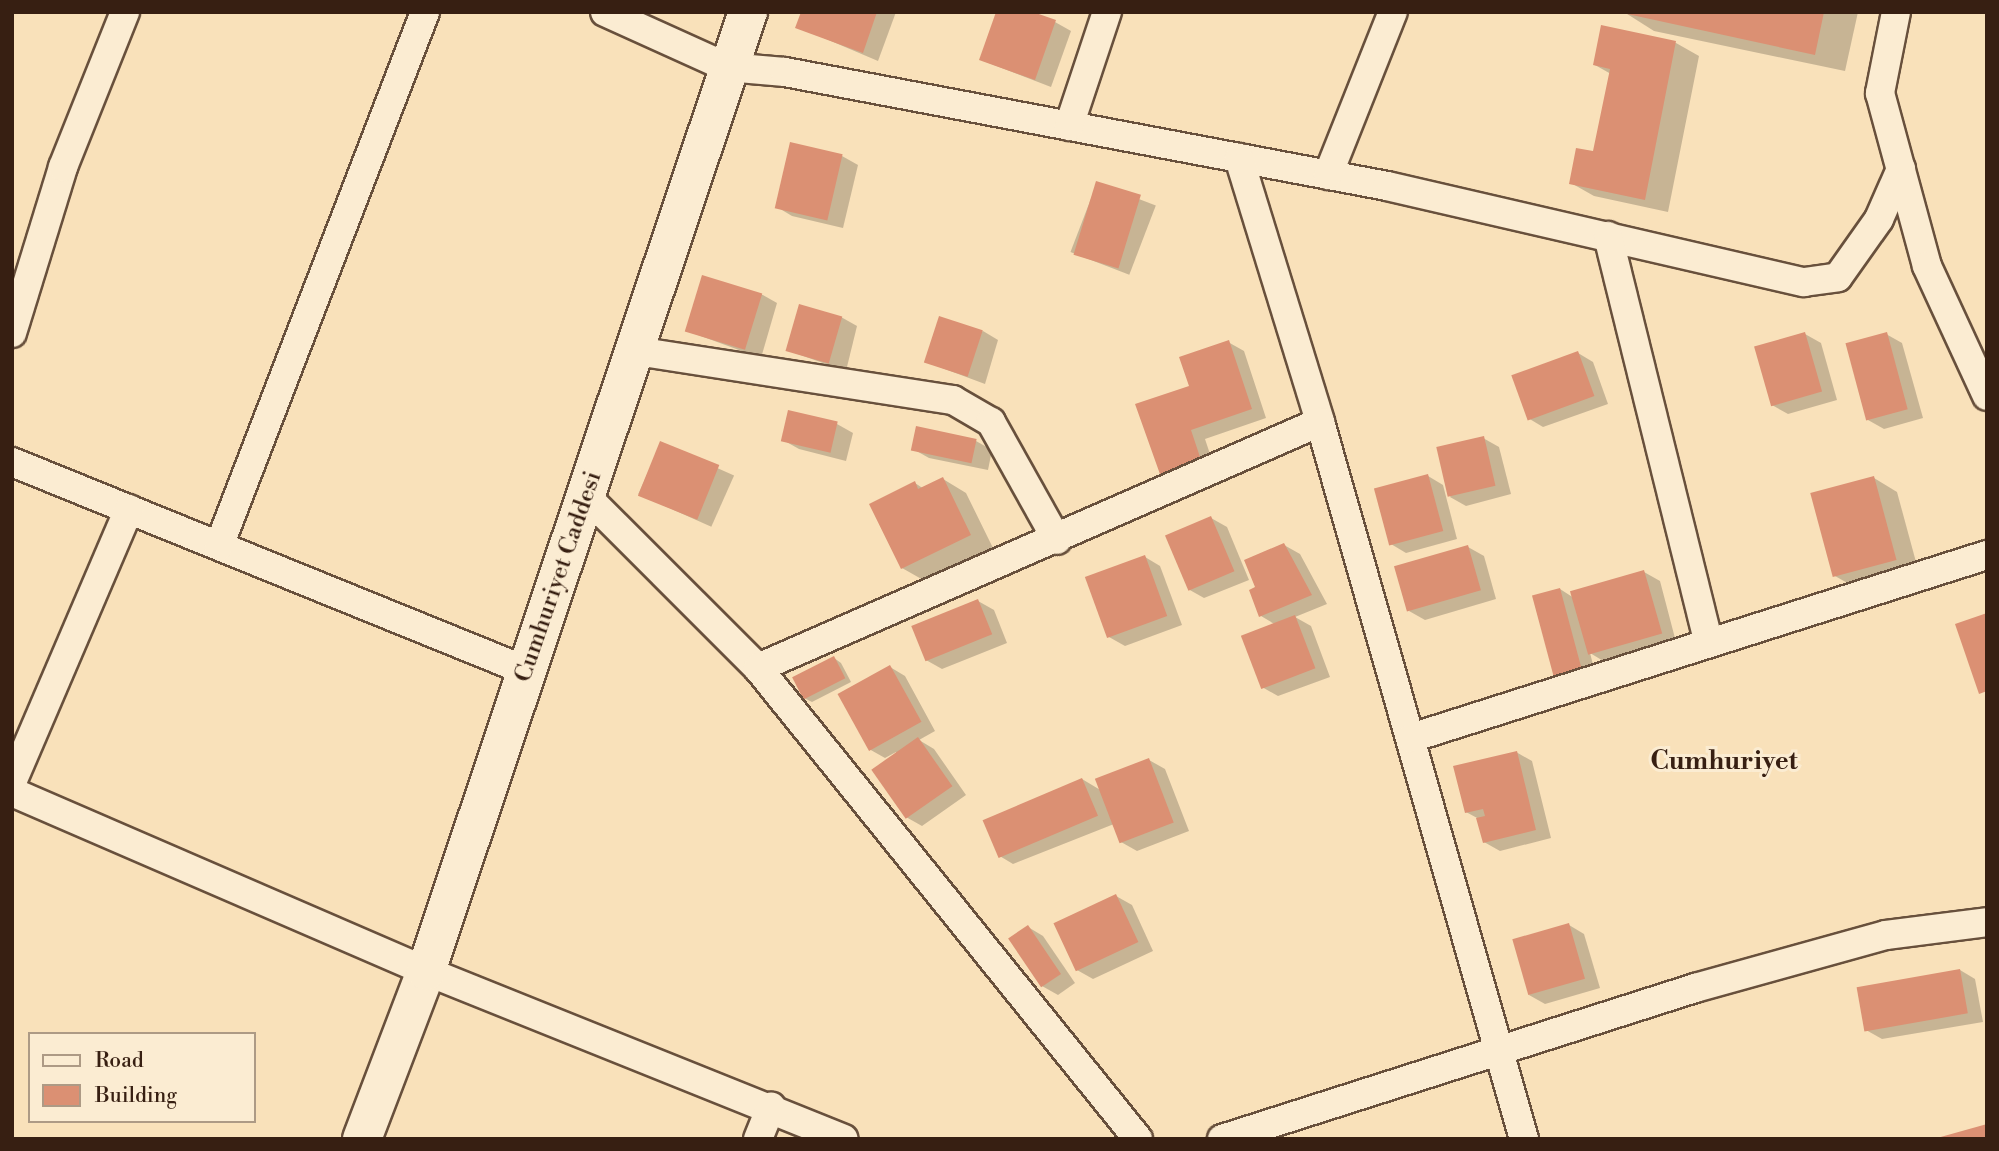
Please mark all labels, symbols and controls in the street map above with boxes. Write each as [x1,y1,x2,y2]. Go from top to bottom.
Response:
street label: Cumhuriyet Caddesi [509,468,609,686]
district label: Cumhuriyet [1650,746,1798,778]
legend [28,1032,256,1123]
text: Road [95,1048,144,1074]
text: Building [95,1083,177,1109]

